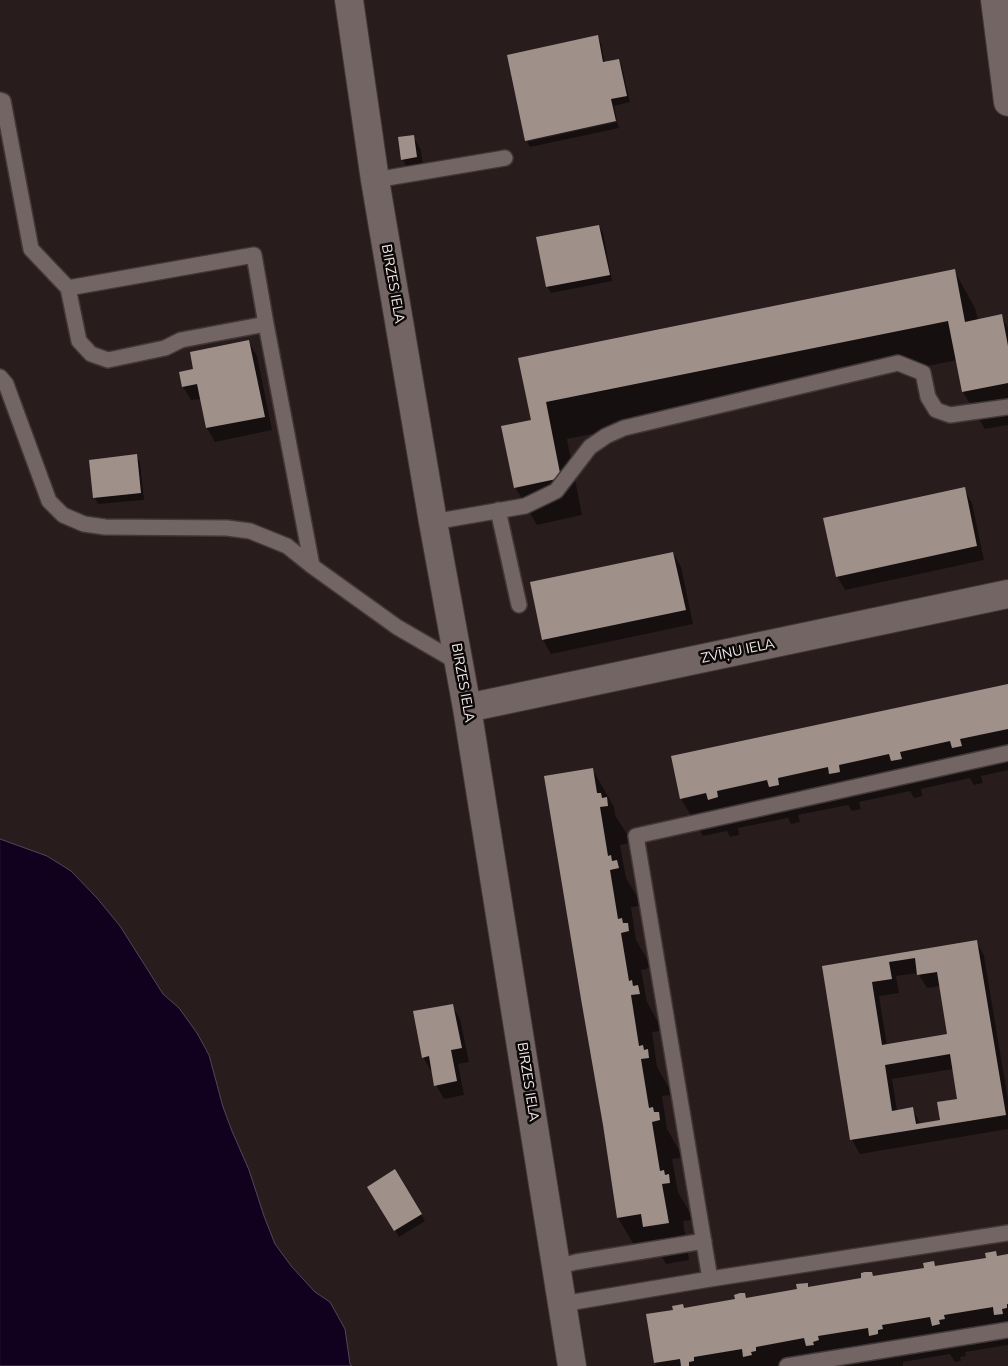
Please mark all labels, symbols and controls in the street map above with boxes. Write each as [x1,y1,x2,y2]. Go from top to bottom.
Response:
street label: BIRZES IELA [377,243,407,325]
street label: ZVĪŅU IELA [700,636,776,668]
street label: BIRZES IELA [447,642,477,724]
street label: BIRZES IELA [512,1041,542,1123]

